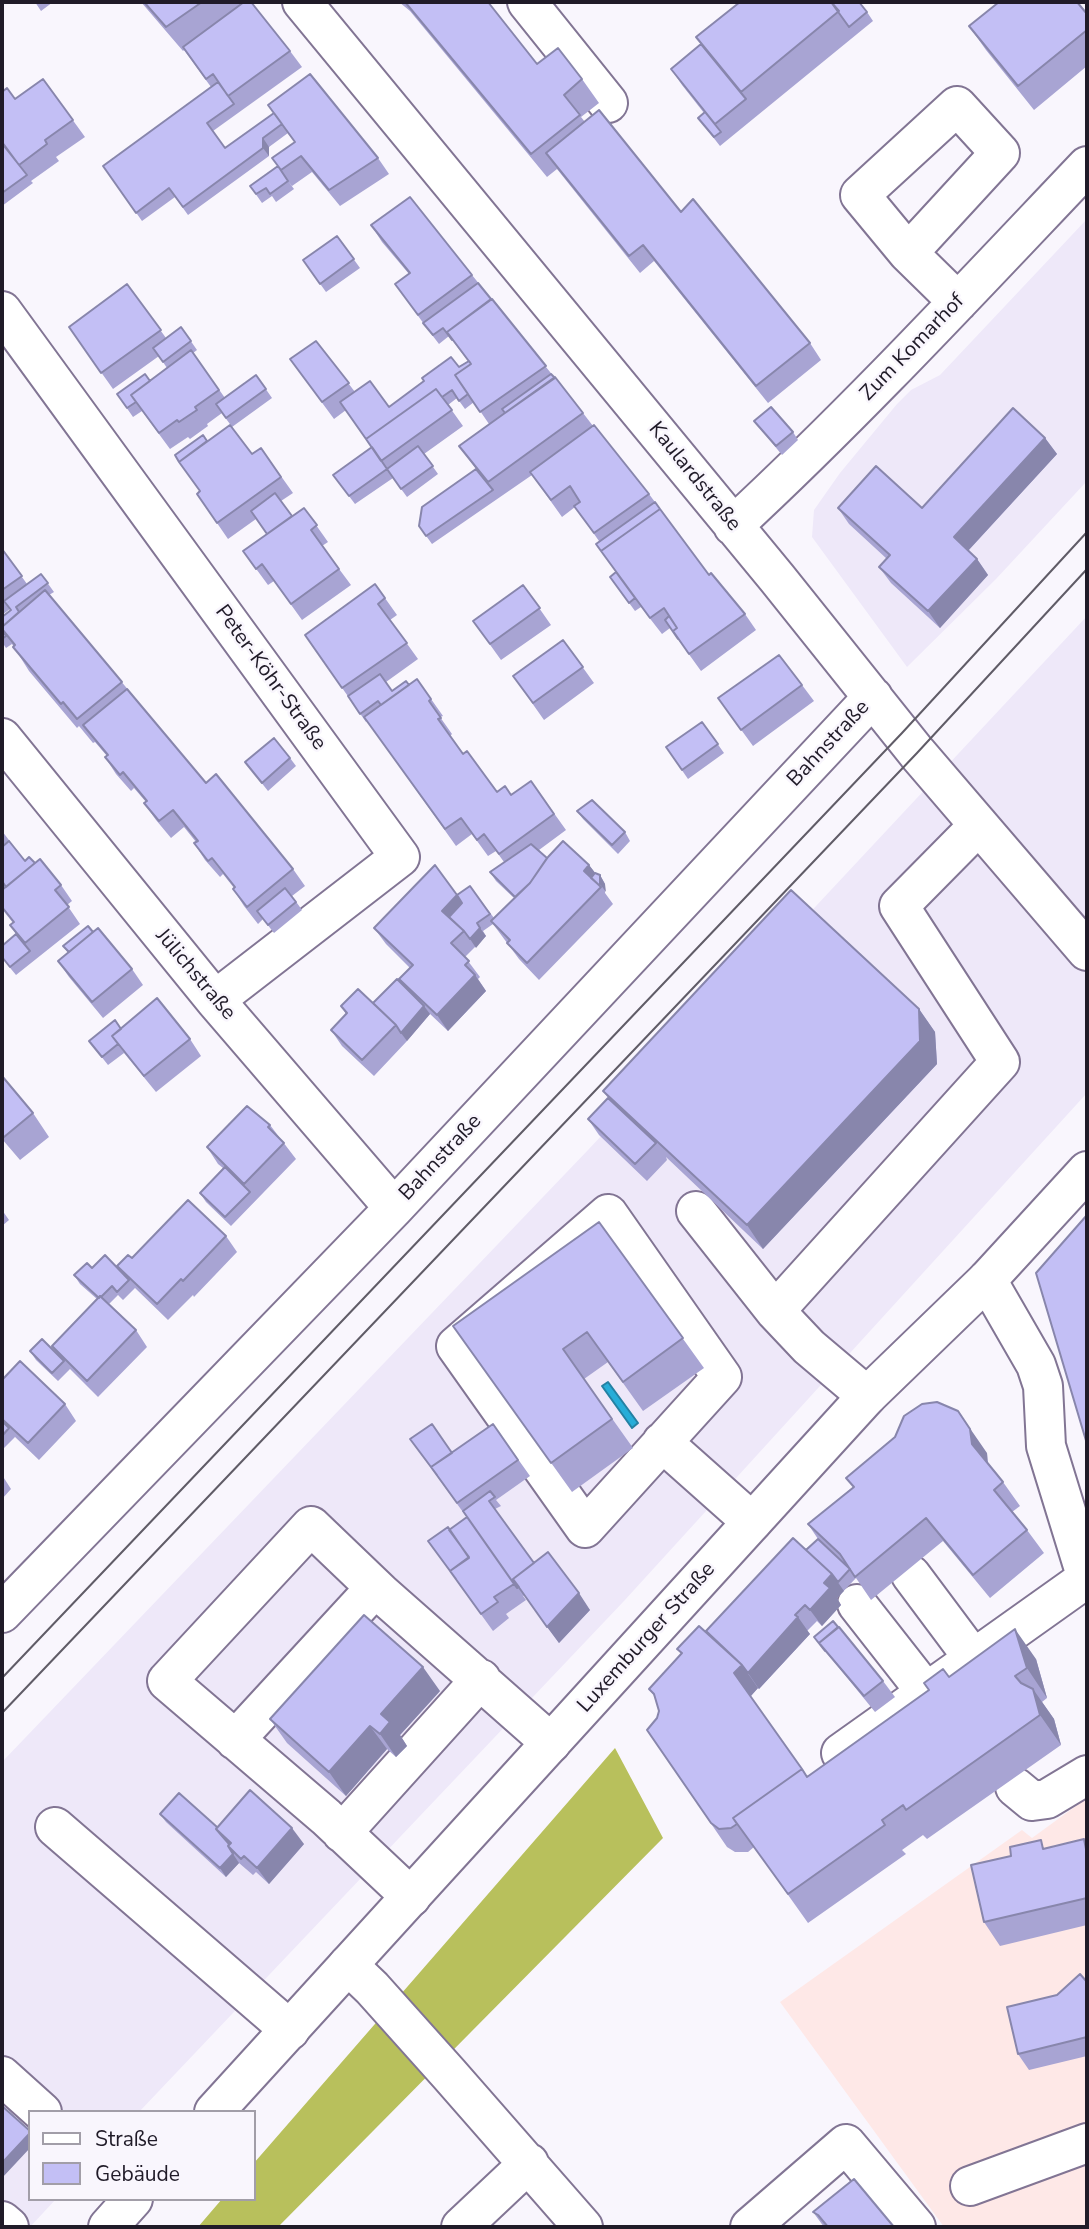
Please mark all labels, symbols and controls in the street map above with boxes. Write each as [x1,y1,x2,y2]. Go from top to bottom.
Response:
street label: Zum Komarhof [856,289,970,407]
street label: Kaulardstraße [642,417,746,537]
street label: Peter-Köhr-Straße [209,601,331,755]
street label: Bahnstraße [783,695,875,793]
street label: Jülichstraße [150,924,240,1026]
street label: Bahnstraße [395,1109,487,1207]
street label: Luxemburger Straße [573,1558,721,1718]
legend [28,2110,256,2201]
text: Straße [95,2125,158,2153]
text: Gebäude [95,2160,180,2188]

